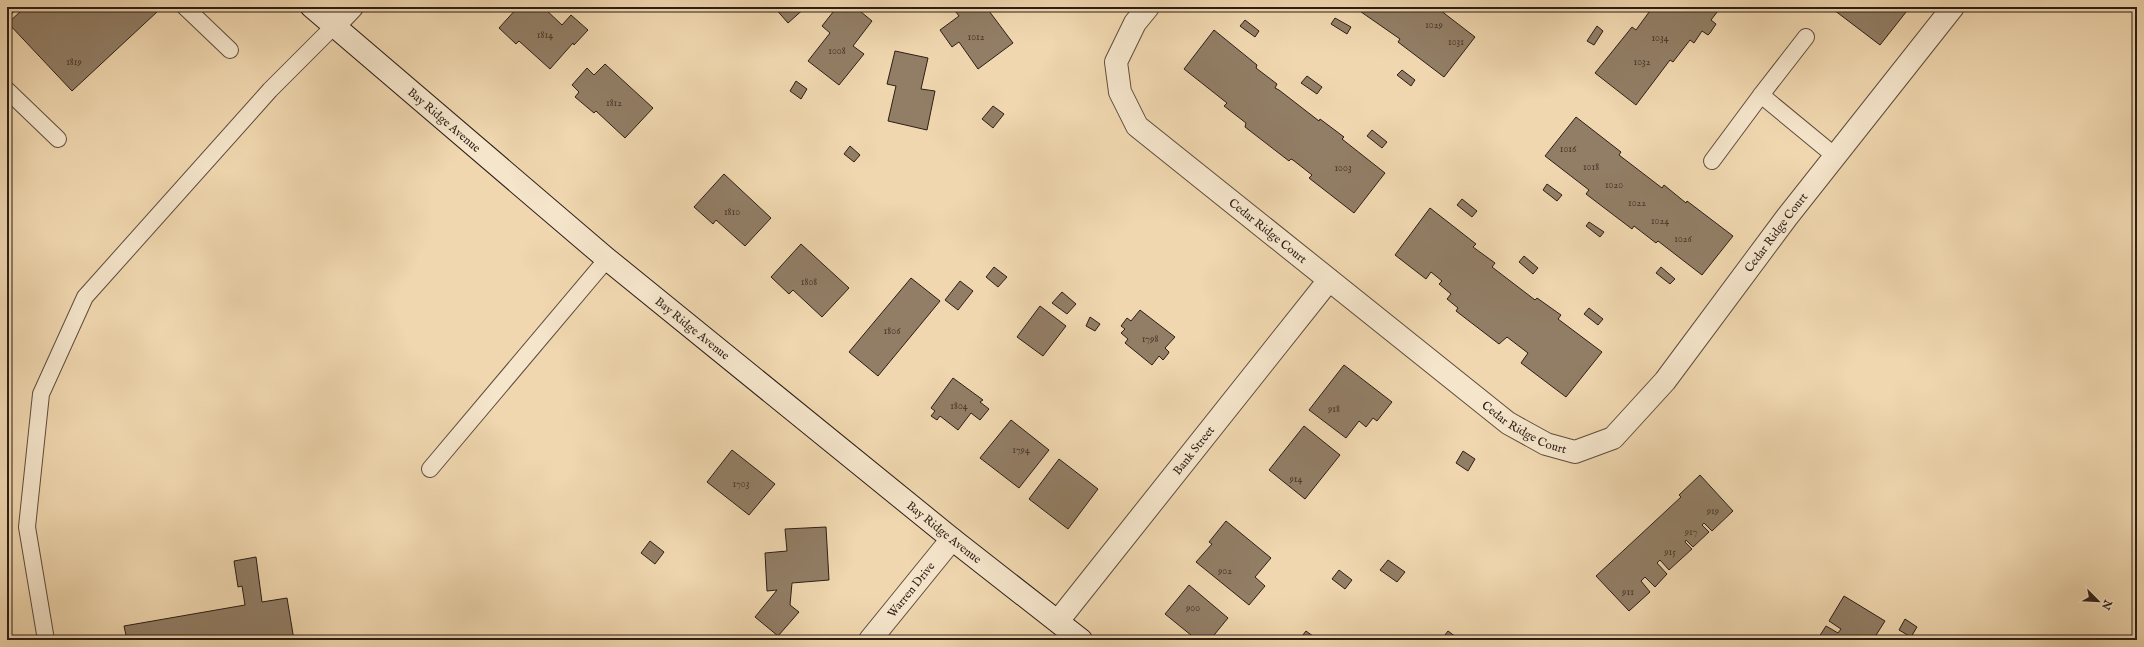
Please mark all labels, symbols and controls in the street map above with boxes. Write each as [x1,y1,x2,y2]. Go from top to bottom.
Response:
house number: 1029 [1425,19,1443,32]
house number: 1814 [537,29,553,42]
house number: 1012 [968,31,985,44]
house number: 1034 [1651,32,1669,45]
house number: 1031 [1448,36,1464,49]
house number: 1008 [828,45,846,58]
house number: 1819 [66,56,82,69]
house number: 1032 [1633,56,1651,69]
street label: Bay Ridge Avenue [404,85,484,156]
house number: 1812 [606,97,622,110]
house number: 1016 [1560,143,1577,156]
house number: 1018 [1583,161,1599,174]
house number: 1003 [1334,162,1352,175]
house number: 1020 [1605,179,1623,192]
street label: Cedar Ridge Court [1741,190,1811,275]
street label: Cedar Ridge Court [1226,195,1310,267]
house number: 1022 [1628,197,1646,210]
house number: 1810 [724,206,740,219]
house number: 1024 [1651,215,1669,228]
house number: 1026 [1674,233,1693,246]
house number: 1808 [801,276,817,289]
street label: Bay Ridge Avenue [652,294,733,364]
house number: 1806 [884,325,901,338]
house number: 1798 [1142,333,1158,346]
street label: Cedar Ridge Court [1478,398,1568,457]
house number: 1804 [950,400,968,413]
house number: 918 [1327,403,1340,416]
street label: Bank Street [1170,423,1218,478]
house number: 1794 [1012,444,1030,457]
house number: 914 [1289,473,1303,486]
house number: 1703 [732,478,750,491]
street label: Bay Ridge Avenue [903,498,985,567]
house number: 919 [1706,505,1719,518]
house number: 917 [1684,526,1698,539]
house number: 915 [1663,546,1676,559]
street label: Warren Drive [884,559,939,621]
house number: 902 [1217,565,1232,578]
north arrow [2078,581,2118,621]
house number: 911 [1621,586,1634,599]
text: N [2098,597,2115,612]
house number: 900 [1185,602,1200,615]

